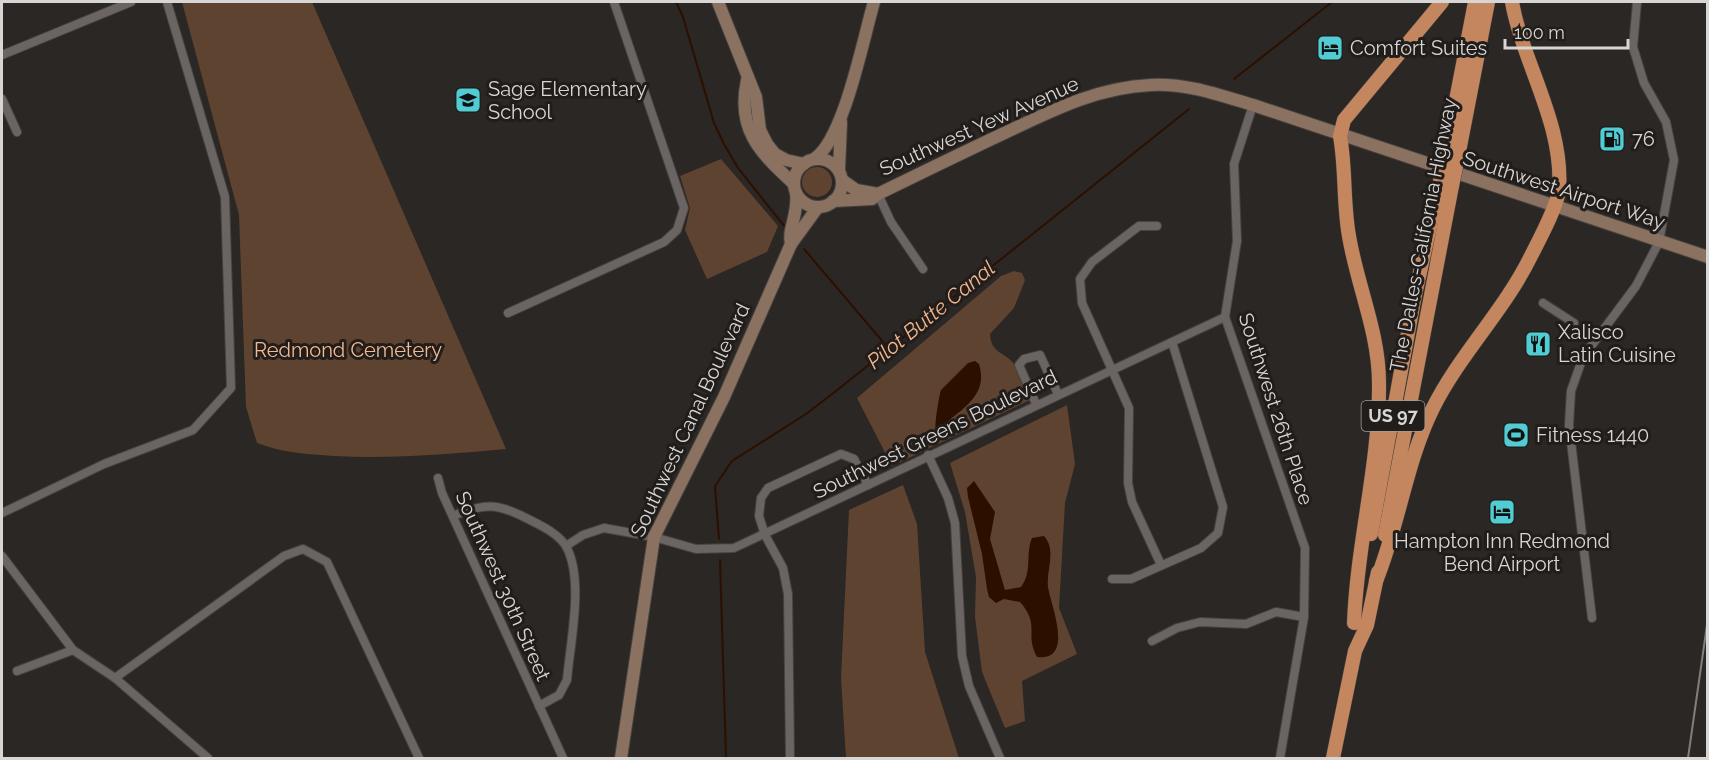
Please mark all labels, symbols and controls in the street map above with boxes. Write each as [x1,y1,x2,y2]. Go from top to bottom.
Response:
scale bar [1505,12,1628,50]
text: 100 m [1514,22,1565,43]
hotel icon: Comfort Suites [1315,33,1345,63]
place label: Comfort Suites [1350,36,1487,60]
street label: Southwest Yew Avenue [876,71,1083,181]
place label: Sage Elementary School [488,77,647,124]
school or university icon: Sage Elementary School [453,85,483,115]
street label: The Dalles-California Highway [1385,96,1461,374]
fuel station icon: 76 [1597,124,1627,154]
place label: 76 [1632,127,1655,151]
street label: Southwest Airport Way [1460,146,1668,234]
water label: Pilot Butte Canal [862,255,1000,374]
street label: Southwest Canal Boulevard [625,299,755,541]
street label: Southwest 26th Place [1234,310,1318,508]
place label: Xalisco Latin Cuisine [1558,320,1676,367]
restaurant icon: Xalisco Latin Cuisine [1523,329,1553,359]
park label: Redmond Cemetery [254,338,442,362]
street label: Southwest Greens Boulevard [809,364,1061,504]
road number: US 97 [1362,401,1424,431]
sports icon: Fitness 1440 [1501,420,1531,450]
place label: Fitness 1440 [1536,423,1649,447]
street label: Southwest 30th Street [450,487,556,685]
hotel icon: Hampton Inn Redmond Bend Airport [1487,497,1517,527]
place label: Hampton Inn Redmond Bend Airport [1394,529,1610,576]

